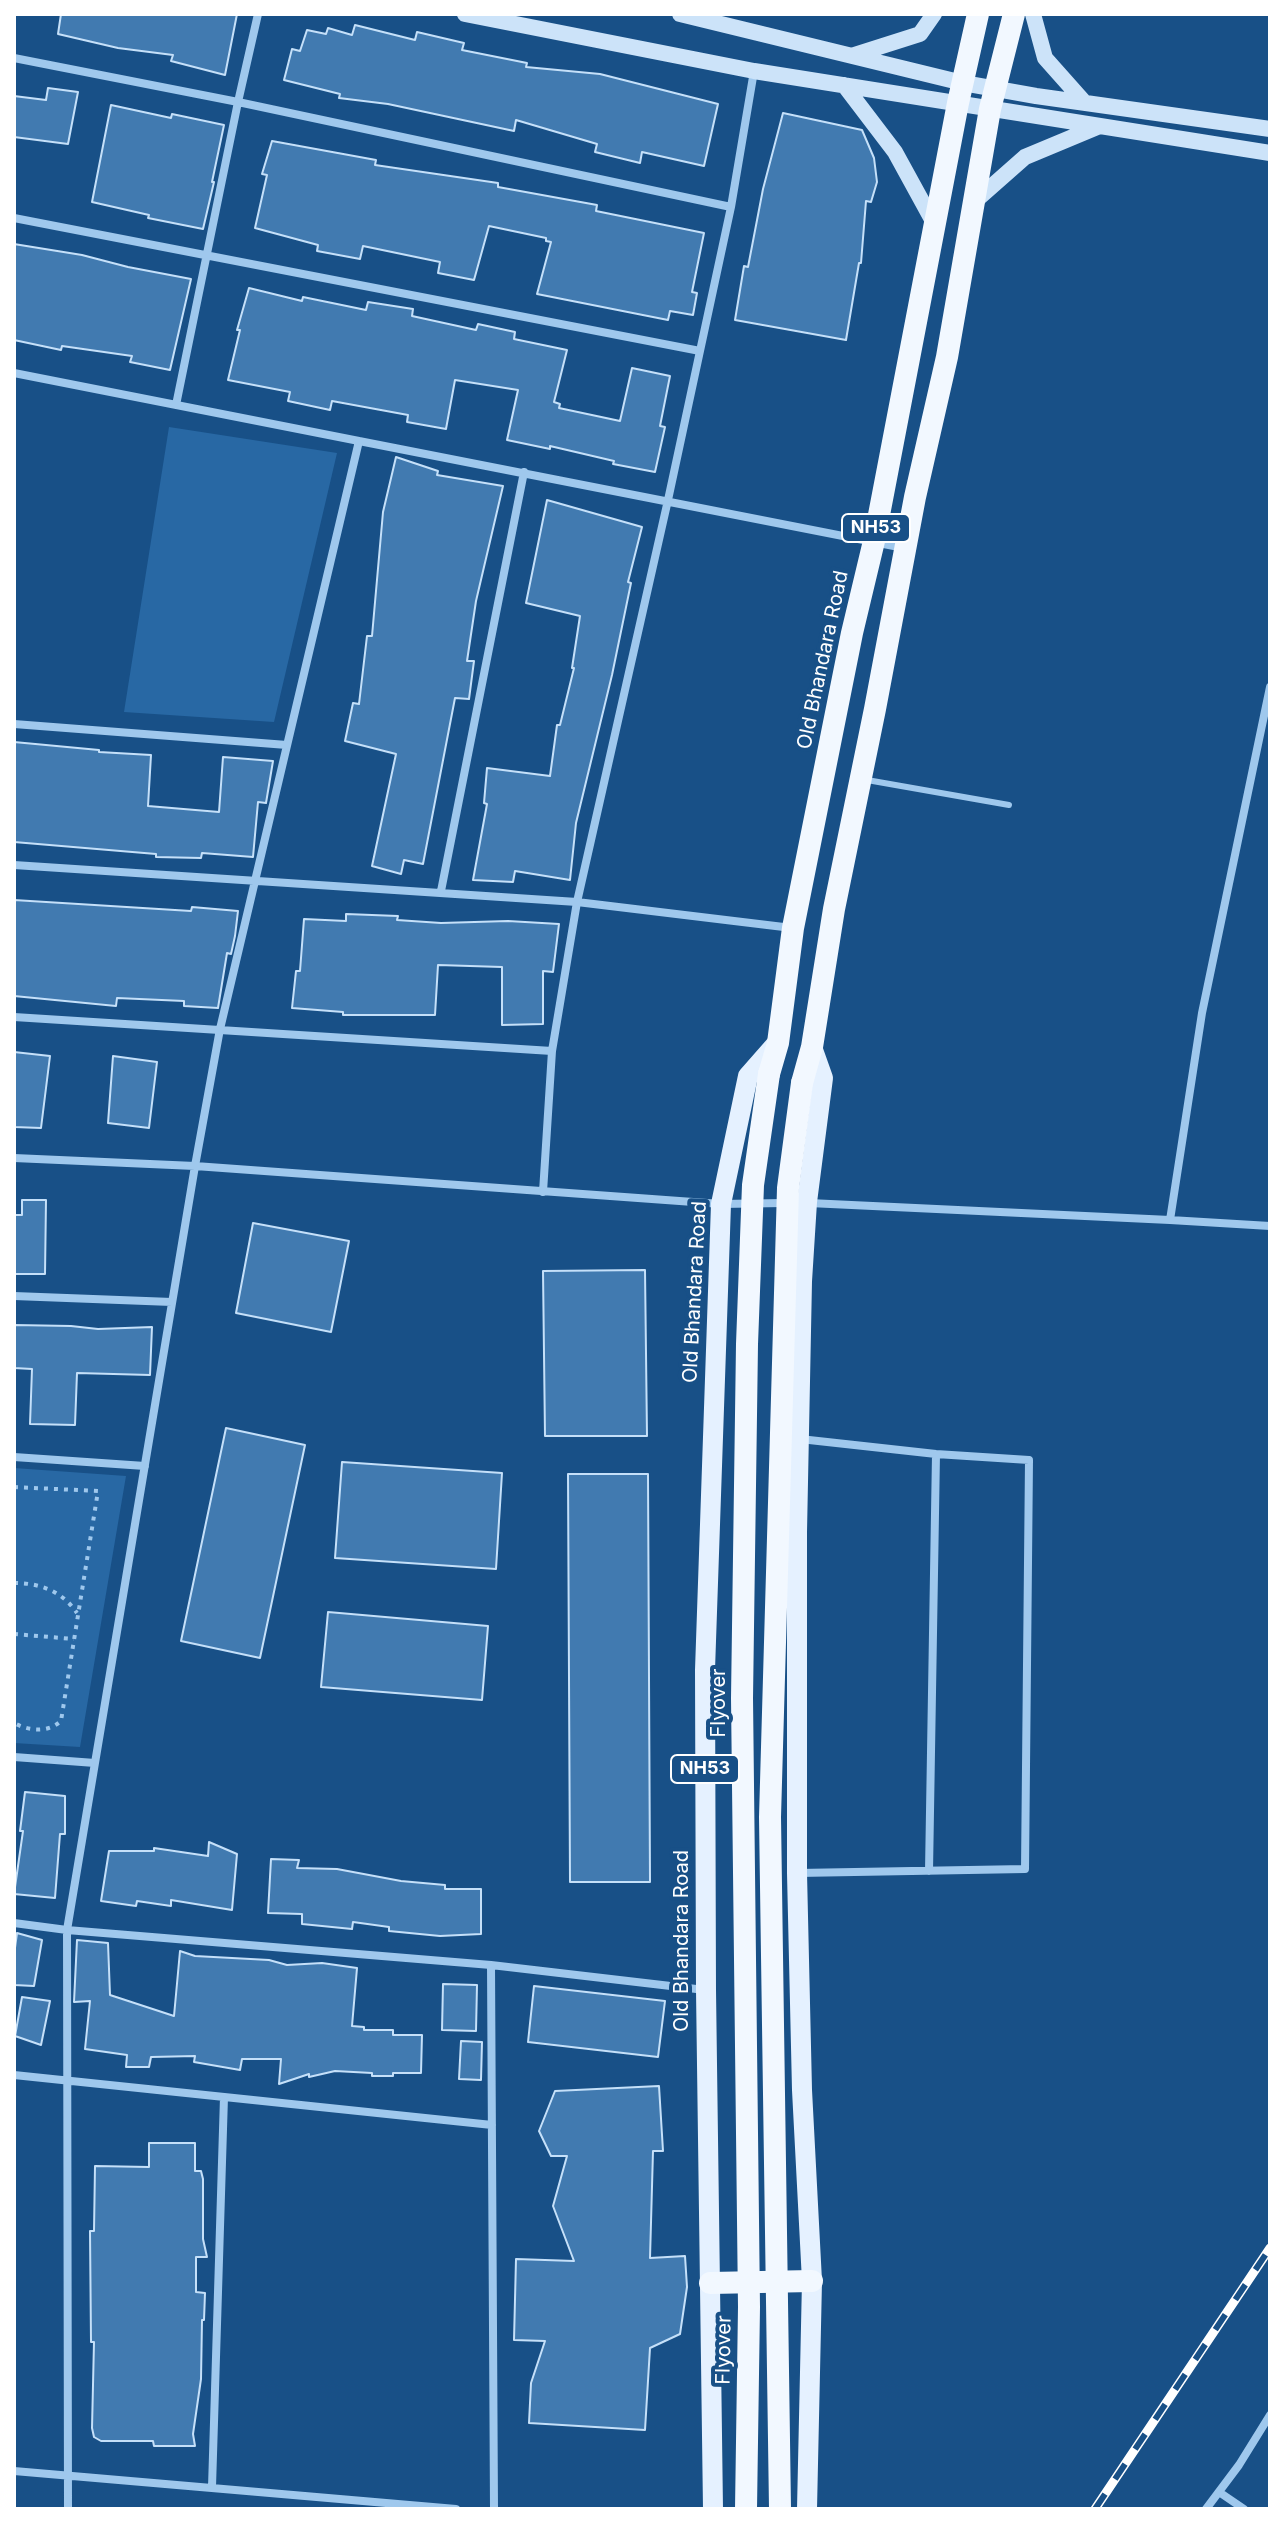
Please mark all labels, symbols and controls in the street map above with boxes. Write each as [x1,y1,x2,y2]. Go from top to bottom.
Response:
road number: NH53 [842,514,910,542]
street label: Old Bhandara Road [792,568,854,752]
street label: Old Bhandara Road [678,1200,712,1384]
street label: Flyover [707,1668,731,1738]
road number: NH53 [671,1755,739,1783]
street label: Old Bhandara Road [670,1850,694,2032]
street label: Flyover [711,2315,737,2385]

